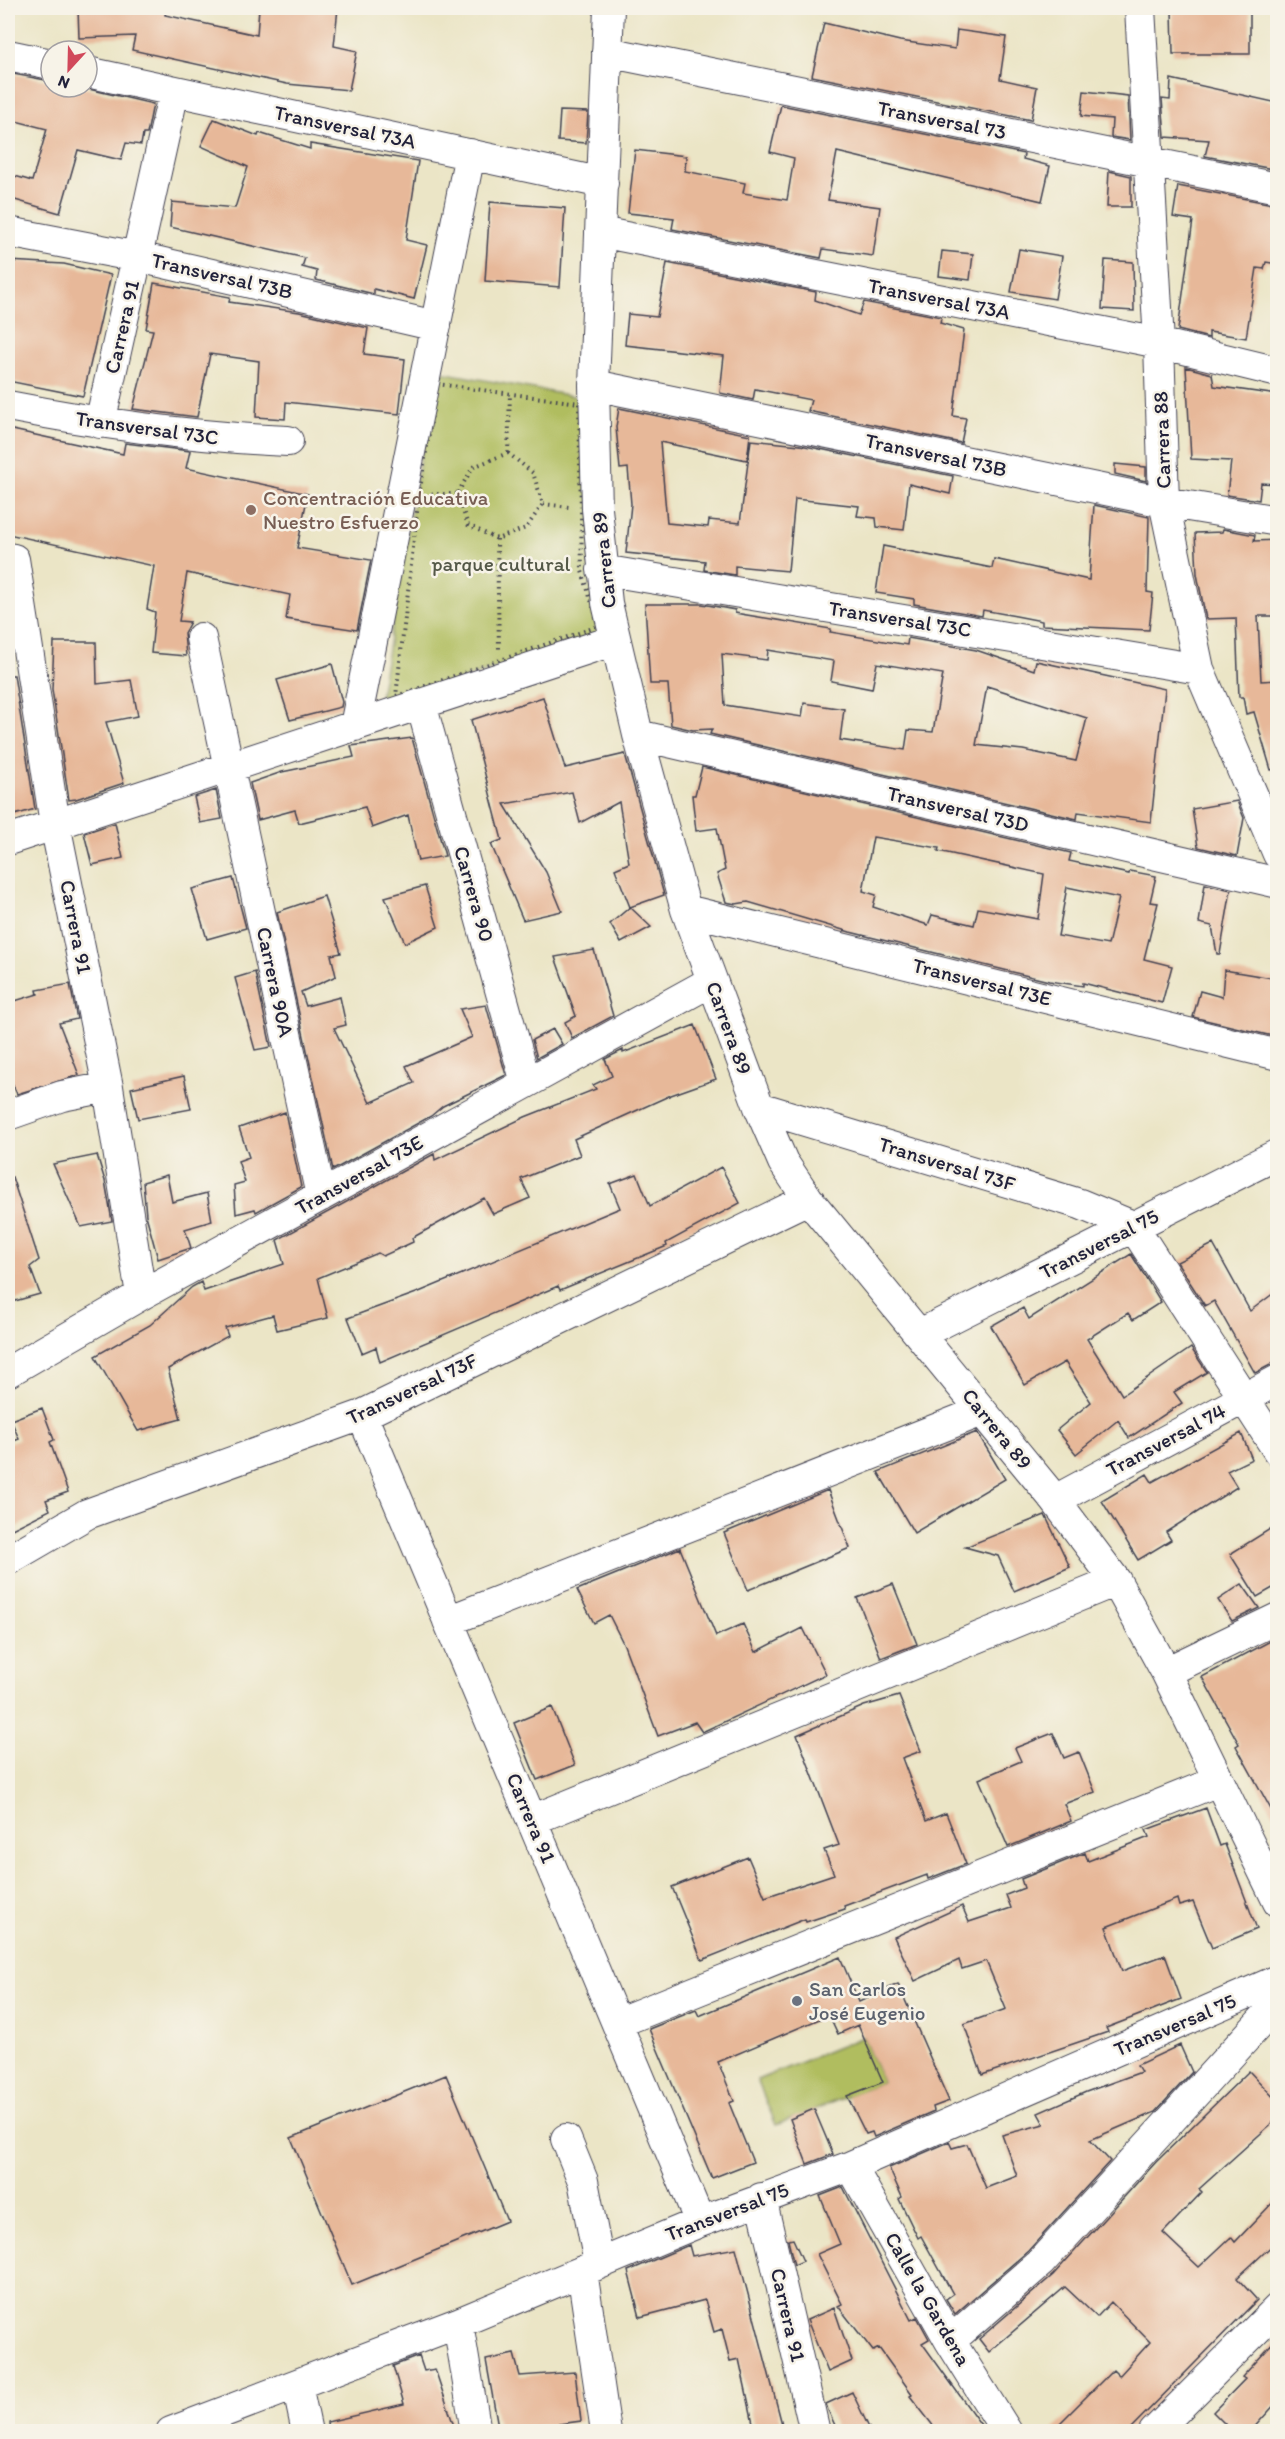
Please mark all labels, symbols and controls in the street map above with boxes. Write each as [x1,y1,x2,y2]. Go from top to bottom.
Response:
north arrow [39,39,99,99]
text: N [55,72,72,93]
street label: Transversal 73 [876,95,1009,144]
street label: Transversal 73A [272,99,419,154]
street label: Transversal 73B [149,247,295,304]
street label: Transversal 73A [866,272,1013,325]
street label: Carrera 91 [99,277,144,376]
street label: Carrera 88 [1147,391,1176,489]
street label: Transversal 73C [74,405,220,450]
street label: Transversal 73B [863,427,1009,482]
place label: Concentración Educativa Nuestro Esfuerzo [263,485,488,534]
marker: Concentración Educativa Nuestro Esfuerzo [244,503,258,517]
street label: Carrera 89 [586,510,621,610]
park label: parque cultural [432,551,571,576]
street label: Transversal 73C [827,595,973,642]
street label: Transversal 73D [885,780,1031,837]
street label: Carrera 90 [449,843,500,945]
street label: Carrera 91 [55,878,98,976]
street label: Carrera 90A [252,925,299,1040]
street label: Transversal 73E [910,952,1054,1011]
street label: Carrera 89 [701,978,758,1078]
street label: Transversal 73E [290,1129,427,1220]
street label: Transversal 73F [876,1131,1019,1196]
street label: Transversal 75 [1035,1203,1162,1284]
street label: Transversal 73F [342,1347,481,1430]
street label: Carrera 89 [957,1383,1038,1474]
street label: Transversal 74 [1102,1397,1230,1482]
street label: Carrera 91 [501,1769,562,1867]
place label: San Carlos José Eugenio [809,1976,926,2025]
street label: Transversal 75 [1110,1988,1240,2061]
marker: San Carlos José Eugenio [790,1994,804,2008]
street label: Transversal 75 [662,2177,792,2247]
street label: Calle la Gardena [880,2227,977,2370]
street label: Carrera 91 [766,2266,811,2364]

